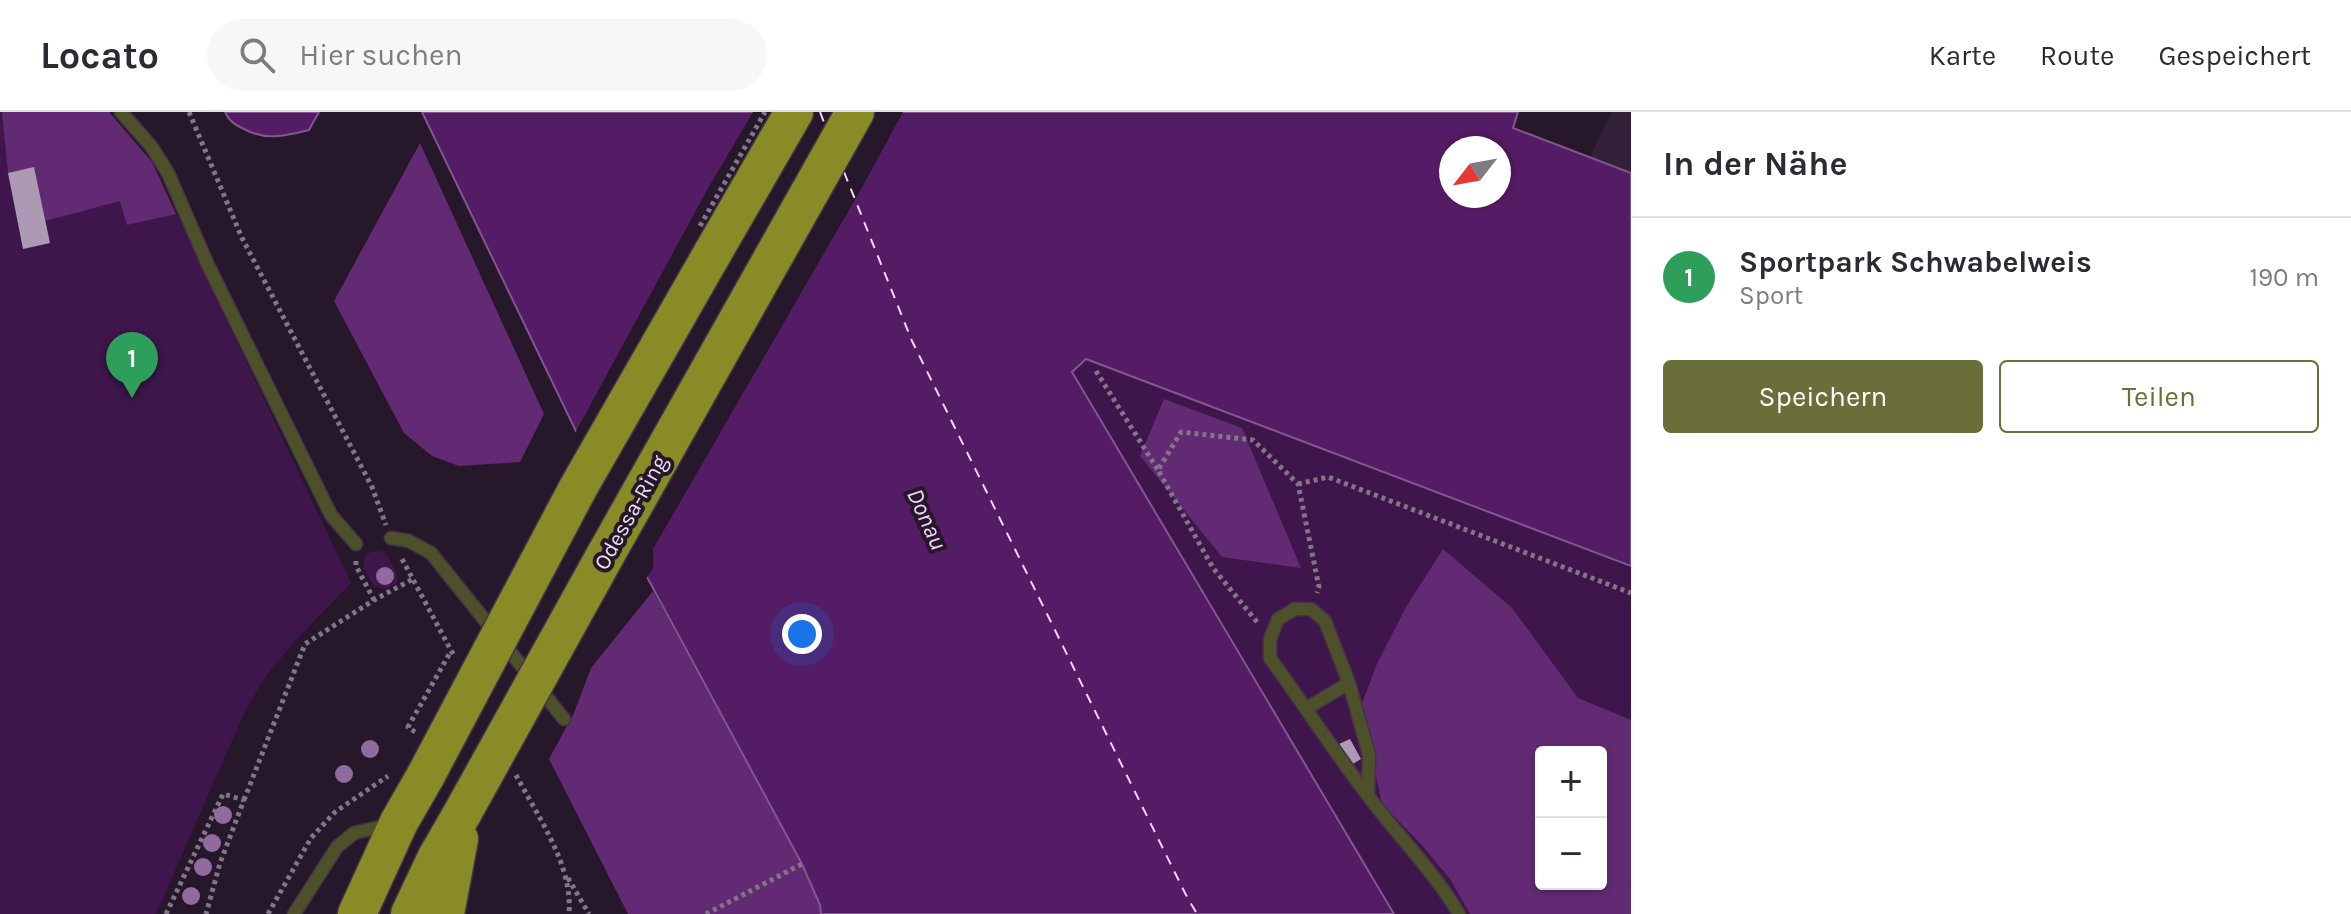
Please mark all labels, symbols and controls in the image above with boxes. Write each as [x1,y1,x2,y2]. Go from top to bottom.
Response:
search box [207,19,767,91]
text: Locato [40,33,159,78]
icon: search [235,33,279,77]
text: Hier suchen [299,37,463,73]
text: Karte [1929,39,1996,72]
text: Route [2040,39,2114,72]
text: Gespeichert [2158,39,2311,72]
north arrow [1439,136,1511,208]
text: In der Nähe [1663,144,1847,184]
text: Sportpark Schwabelweis [1739,244,2092,280]
text: 1 [1684,262,1694,293]
text: 190 m [2249,262,2319,293]
text: Sport [1739,280,1803,311]
pin: 1 [106,332,158,398]
button: Speichern [1663,360,1983,433]
button: Teilen [1999,360,2319,433]
street label: Odessa-Ring [589,450,673,574]
water label: Donau [901,484,953,554]
your location [782,614,822,654]
map controls [1535,746,1607,890]
button: + [1535,746,1607,818]
button: − [1535,818,1607,890]

